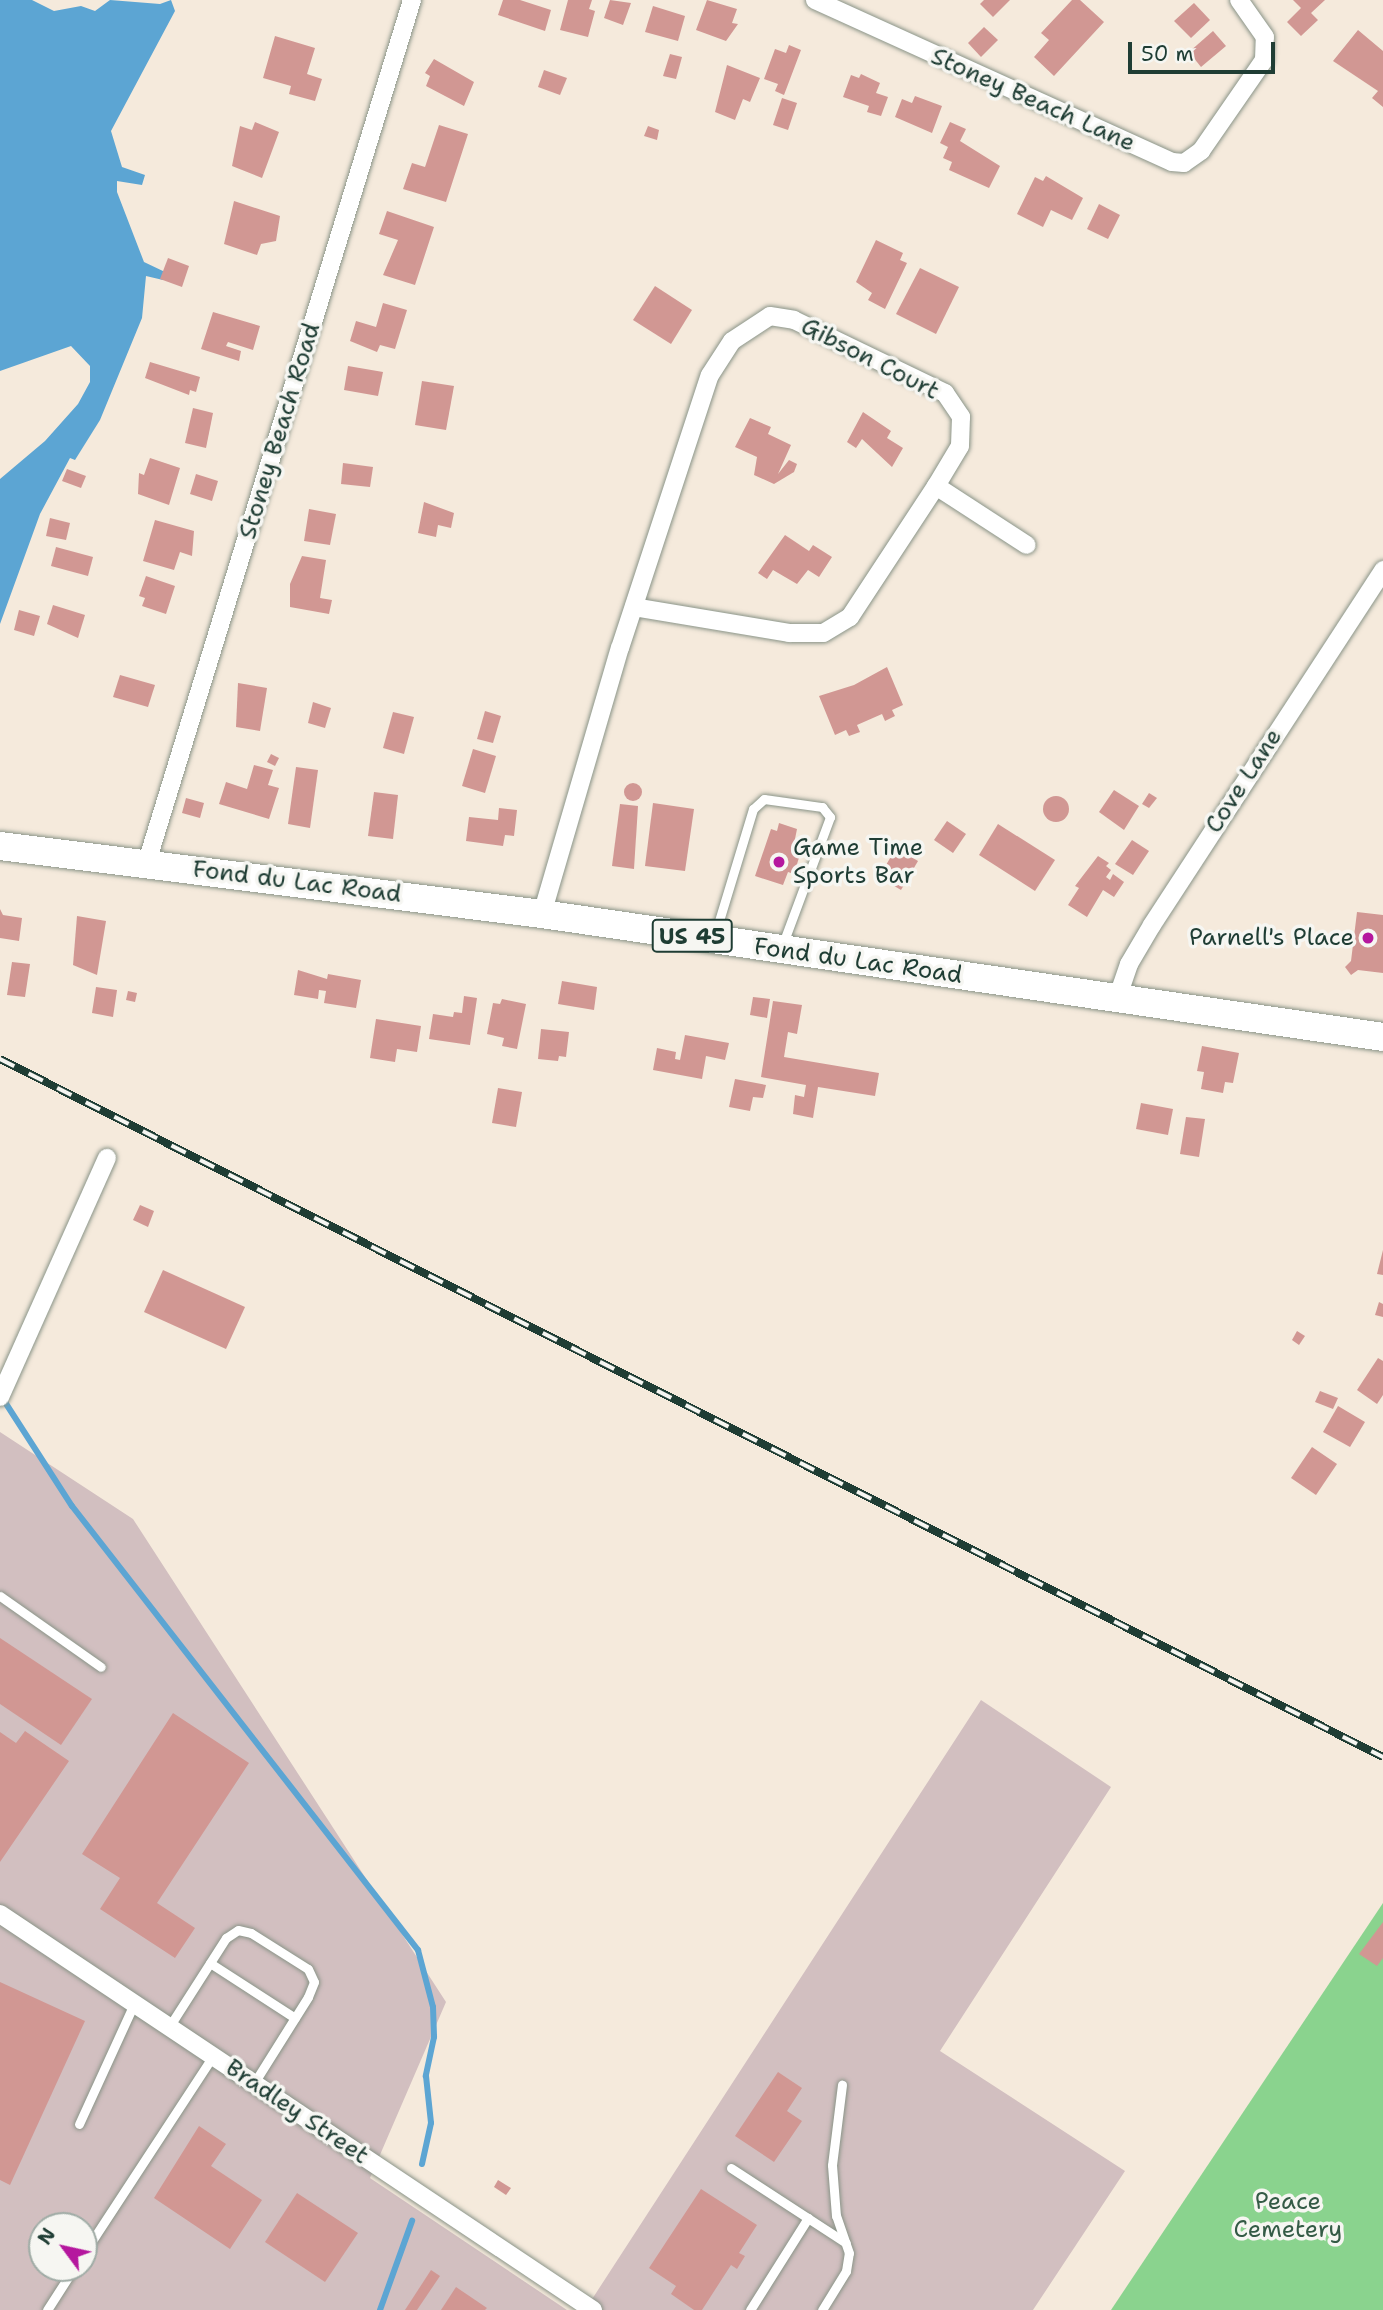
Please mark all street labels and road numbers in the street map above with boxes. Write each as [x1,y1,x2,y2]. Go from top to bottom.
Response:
street label: Stoney Beach Lane [927,42,1139,158]
street label: Gibson Court [796,312,944,406]
street label: Stoney Beach Road [233,319,327,543]
street label: Cove Lane [1200,723,1288,839]
street label: Fond du Lac Road [191,855,403,909]
road number: US 45 [650,917,734,956]
street label: Fond du Lac Road [752,932,964,990]
street label: Bradley Street [220,2054,374,2170]

